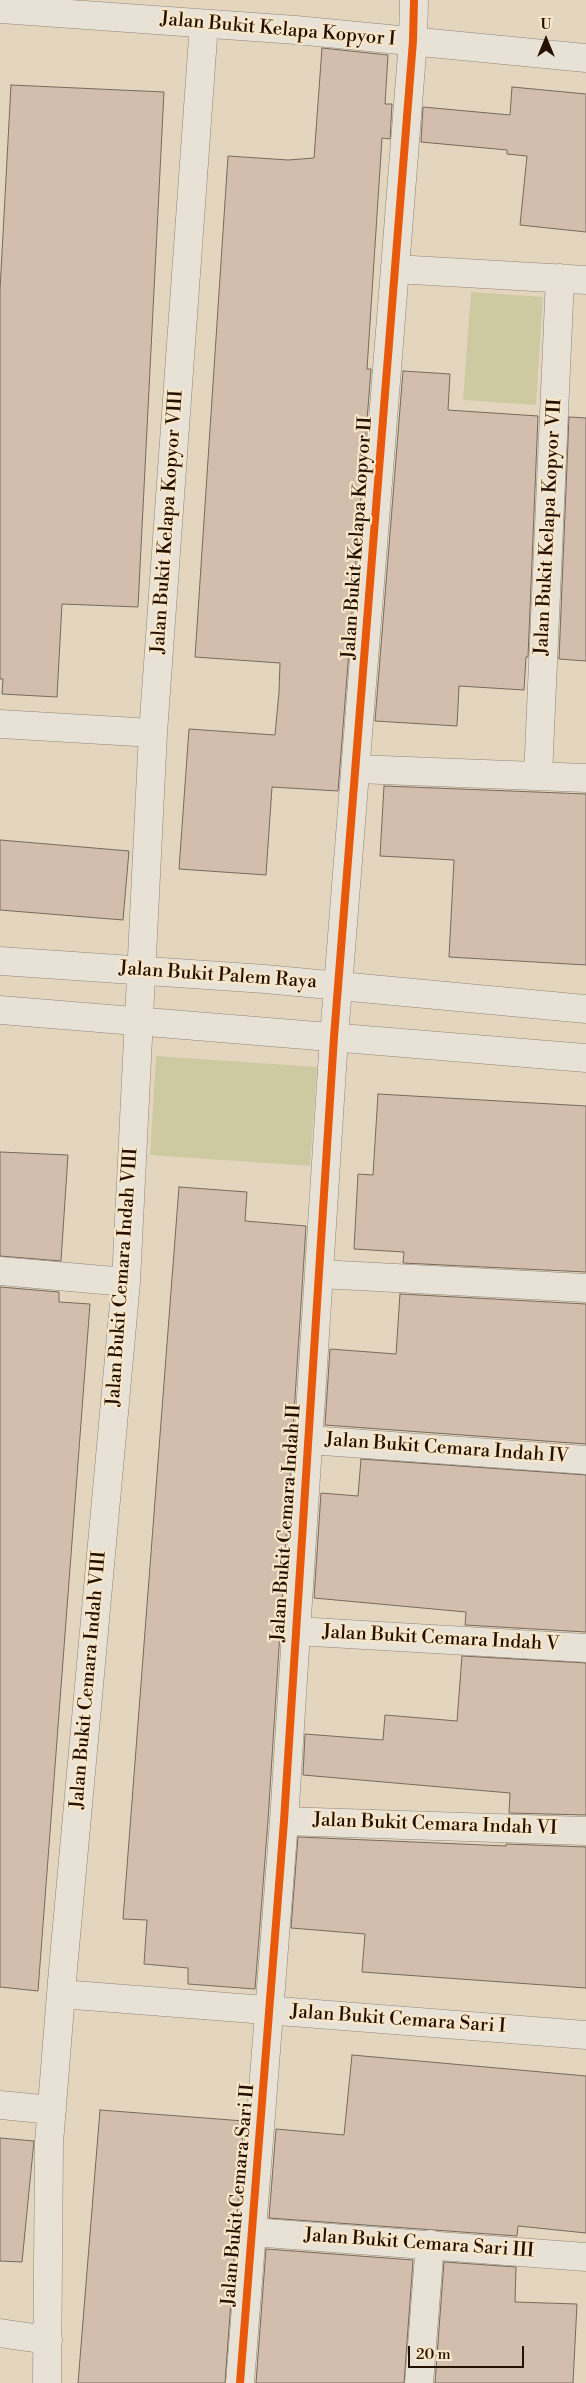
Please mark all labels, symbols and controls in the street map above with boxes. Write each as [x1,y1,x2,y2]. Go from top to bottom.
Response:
street label: Jalan Bukit Kelapa Kopyor I [159,8,397,52]
north arrow [521,15,571,65]
text: U [541,16,551,34]
street label: Jalan Bukit Kelapa Kopyor VIII [147,390,189,654]
street label: Jalan Bukit Kelapa Kopyor VII [531,398,567,656]
street label: Jalan Bukit Kelapa Kopyor II [338,416,378,660]
street label: Jalan Bukit Palem Raya [118,958,318,994]
street label: Jalan Bukit Cemara Indah VIII [103,1147,143,1407]
street label: Jalan Bukit Cemara Indah II [267,1403,307,1643]
street label: Jalan Bukit Cemara Indah IV [324,1429,570,1469]
street label: Jalan Bukit Cemara Indah VIII [66,1550,112,1810]
street label: Jalan Bukit Cemara Indah V [322,1621,560,1657]
street label: Jalan Bukit Cemara Indah VI [312,1809,558,1841]
street label: Jalan Bukit Cemara Sari I [289,2001,507,2039]
street label: Jalan Bukit Cemara Sari II [218,2083,260,2307]
street label: Jalan Bukit Cemara Sari III [303,2225,535,2263]
scale bar [411,2336,527,2368]
text: 20 m [416,2345,451,2364]

